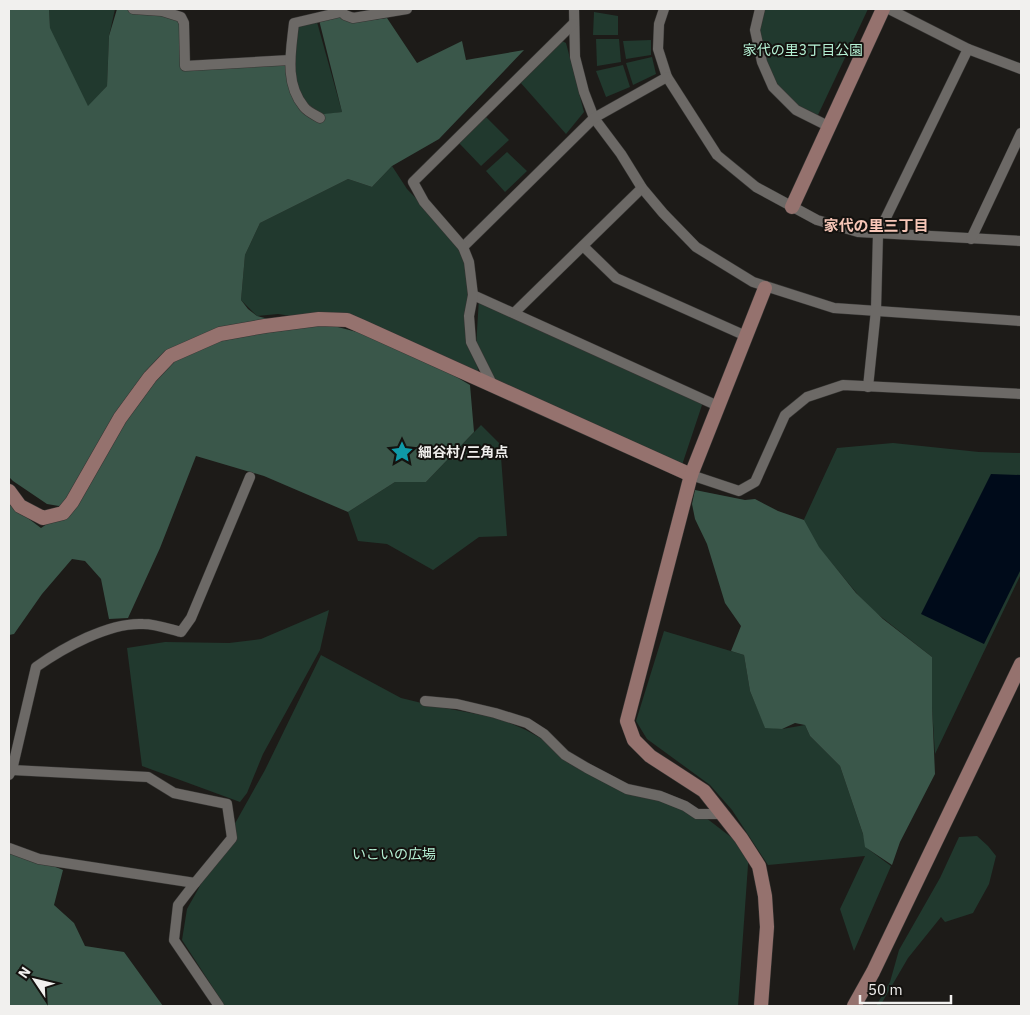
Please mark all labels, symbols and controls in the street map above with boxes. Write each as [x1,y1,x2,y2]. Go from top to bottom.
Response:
park label: 家代の里3丁目公園 [743,41,863,59]
district label: 家代の里三丁目 [823,216,929,235]
place icon: 細谷村/三角点 [389,439,415,465]
place label: 細谷村/三角点 [418,443,508,461]
park label: いこいの広場 [352,845,436,863]
north arrow [10,955,60,1005]
text: N [14,963,35,982]
scale bar [860,972,951,1004]
text: 50 m [868,980,903,999]

